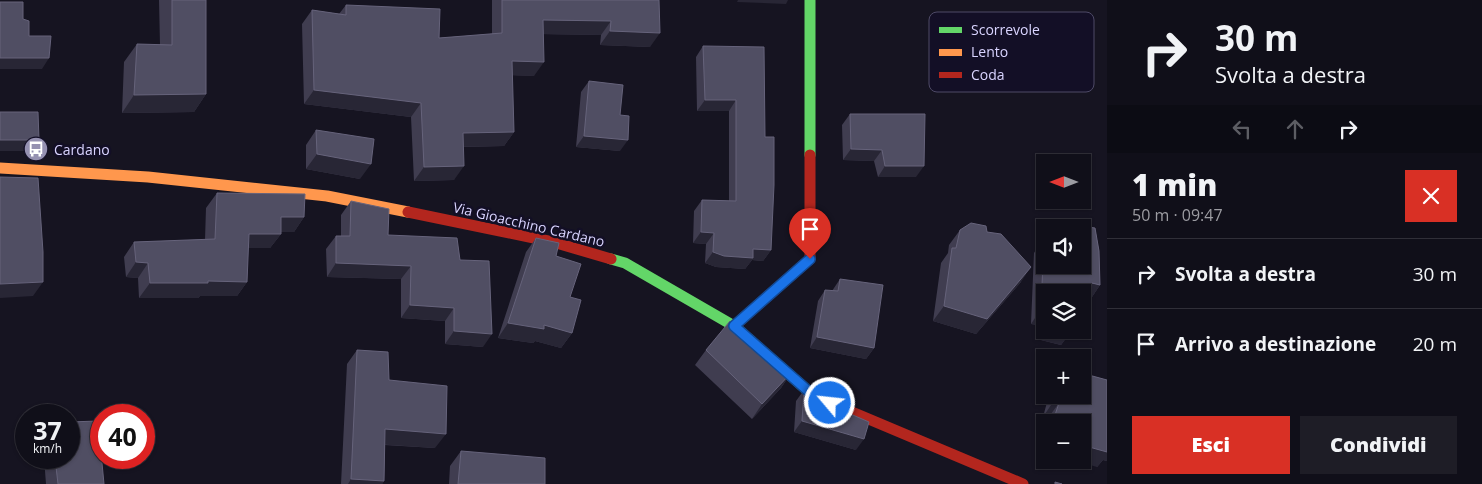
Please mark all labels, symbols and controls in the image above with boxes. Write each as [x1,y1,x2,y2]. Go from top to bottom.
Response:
legend [929,12,1094,92]
text: 30 m [1215,14,1298,61]
text: Scorrevole [971,20,1040,39]
icon: right [1132,20,1197,85]
text: Lento [971,42,1008,61]
text: Svolta a destra [1215,59,1366,89]
text: Coda [971,65,1005,84]
icon: left [1228,115,1256,143]
icon: ahead [1281,115,1309,143]
icon: right [1334,115,1362,143]
bus stop icon: Cardano [23,136,49,162]
place label: Cardano [54,140,110,159]
north arrow [1036,154,1091,209]
map controls [1036,154,1091,469]
text: 1 min [1132,164,1217,205]
button: close [1405,170,1457,222]
street label: Via Gioacchino Cardano [451,197,607,251]
text: 50 m · 09:47 [1132,204,1223,226]
pin [789,208,831,259]
icon: arrive [796,215,824,243]
button: sound [1036,219,1091,274]
icon: right [1132,260,1160,288]
text: Svolta a destra [1175,261,1316,287]
text: 30 m [1413,261,1457,287]
button: layers [1036,284,1091,339]
icon: arrive [1132,330,1160,358]
text: Arrivo a destinazione [1175,331,1376,357]
text: 20 m [1413,331,1457,357]
button: + [1036,349,1091,404]
position arrow [803,376,855,428]
speed limit sign: 40 [90,404,155,469]
text: 37 [33,413,62,447]
button: − [1036,414,1091,469]
button: Esci [1132,416,1290,474]
button: Condividi [1300,416,1457,474]
text: km/h [33,440,62,457]

